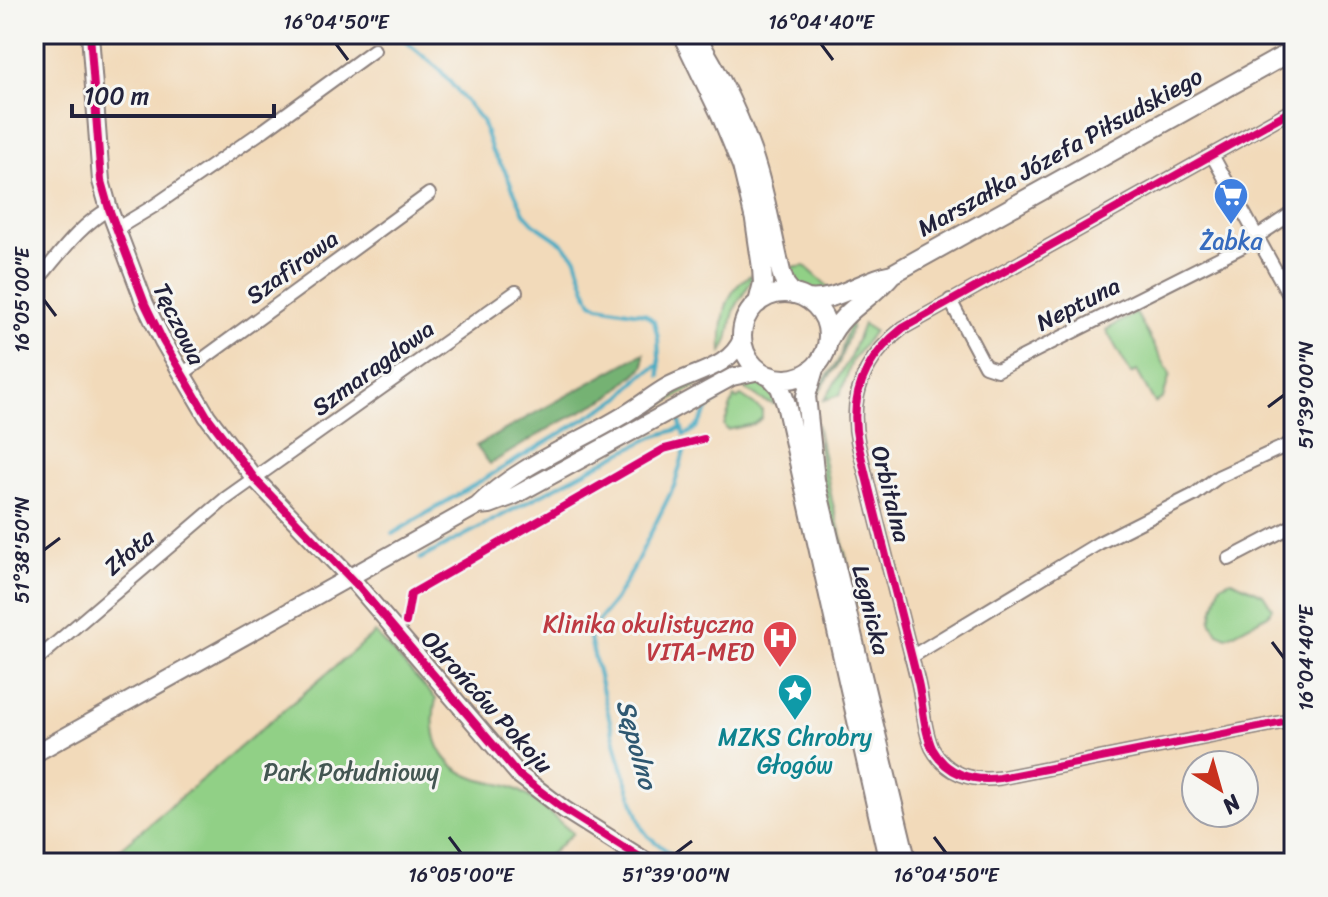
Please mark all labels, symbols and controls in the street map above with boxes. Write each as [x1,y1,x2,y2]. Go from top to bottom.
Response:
text: 16°04'50"E [283,5,391,40]
text: 16°04'40"E [768,5,876,40]
street label: Marszałka Józefa Piłsudskiego [909,56,1211,248]
scale bar [72,68,274,118]
text: 100 m [84,75,149,117]
supermarket icon: Żabka [1212,176,1250,226]
street label: Szafirowa [236,219,348,315]
place label: Żabka [1199,220,1263,262]
text: 16°05'00"E [5,245,40,353]
street label: Neptuna [1028,265,1128,343]
street label: Tęczowa [141,275,218,373]
street label: Szmaragdowa [302,309,444,427]
text: 51°39'00"N [1289,341,1324,449]
street label: Orbitalna [859,441,923,547]
text: 51°38'50"N [5,496,40,603]
street label: Złota [94,517,165,586]
street label: Legnicka [840,560,902,660]
place label: Klinika okulistyczna VITA-MED [543,603,755,673]
text: 16°04'40"E [1289,603,1324,711]
hospital icon: Klinika okulistyczna VITA-MED [761,619,799,669]
street label: Obrońców Pokoju [410,620,564,784]
place icon: MZKS Chrobry Głogów [776,672,814,722]
water label: Sępolno [603,694,672,796]
place label: MZKS Chrobry Głogów [718,716,872,786]
north arrow [1180,749,1260,829]
park label: Park Południowy [263,751,440,793]
text: N [1213,784,1250,825]
text: 16°05'00"E [408,858,516,893]
text: 51°39'00"N [622,858,730,893]
text: 16°04'50"E [893,858,1001,893]

